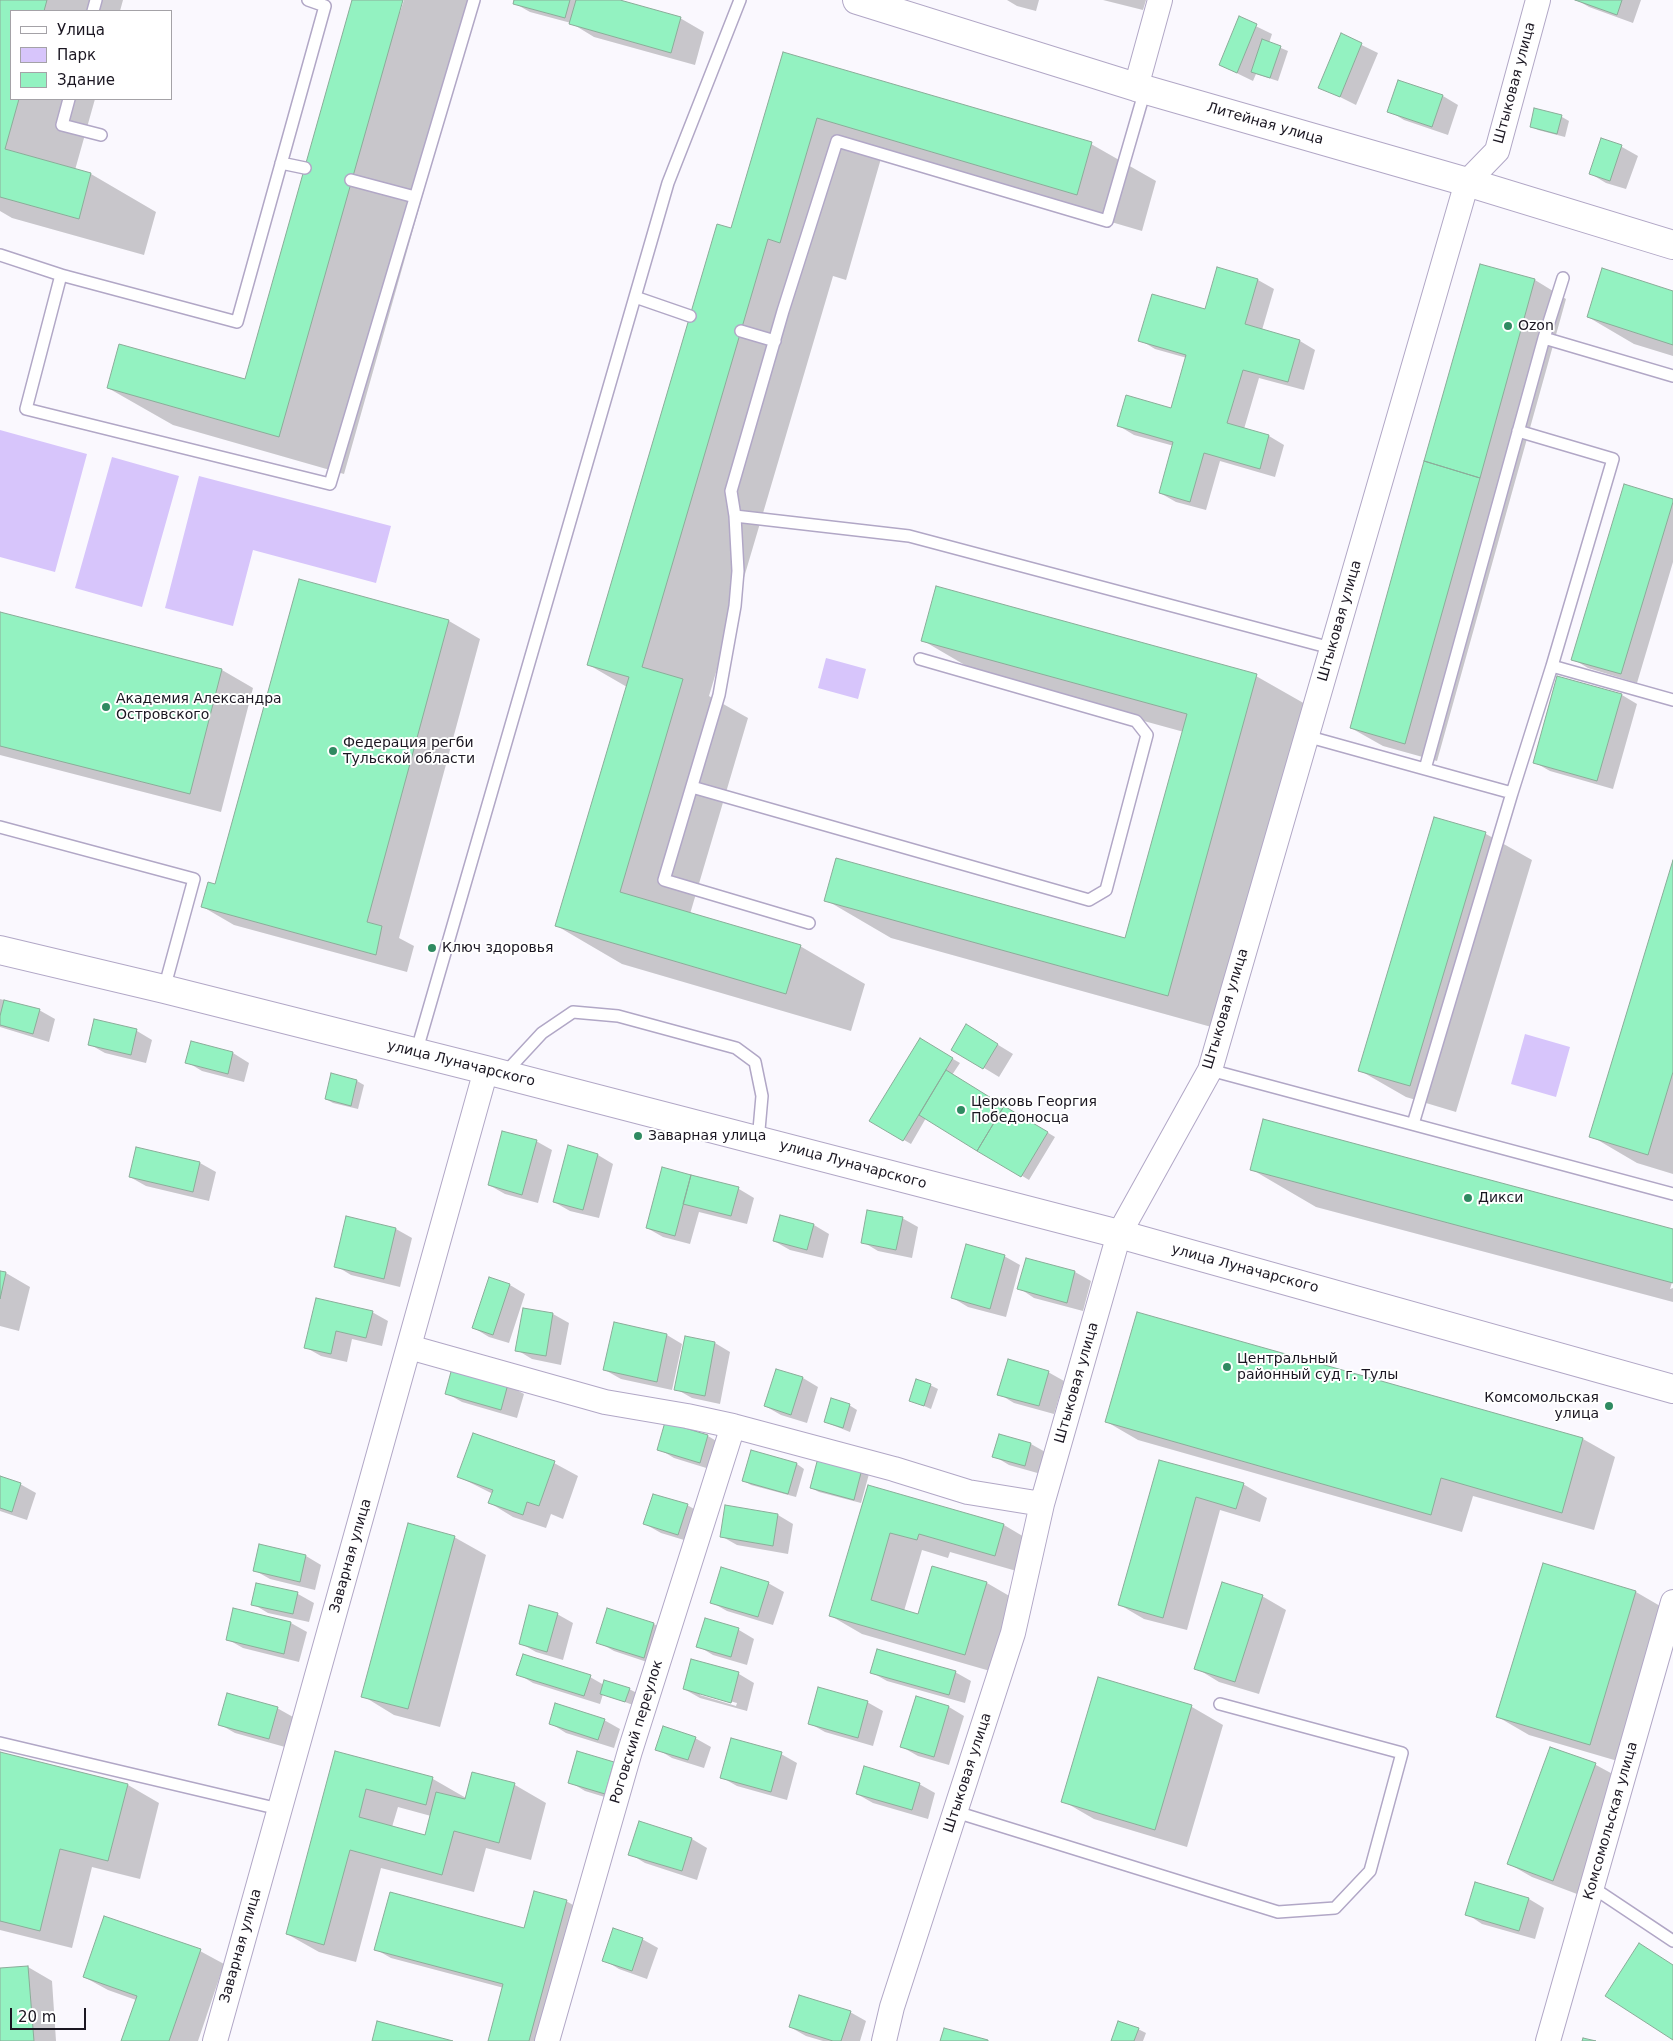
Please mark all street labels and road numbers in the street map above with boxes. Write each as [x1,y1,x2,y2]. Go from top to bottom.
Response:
street label: Штыковая улица [1491,20,1539,146]
street label: Литейная улица [1205,99,1325,149]
street label: Штыковая улица [1315,558,1365,684]
street label: Штыковая улица [1200,947,1252,1071]
street label: улица Луначарского [385,1037,537,1091]
street label: улица Луначарского [778,1137,928,1193]
street label: улица Луначарского [1170,1241,1320,1297]
street label: Штыковая улица [1052,1320,1102,1446]
street label: Заварная улица [327,1497,375,1615]
street label: Роговский переулок [607,1658,667,1806]
street label: Штыковая улица [941,1711,995,1835]
street label: Комсомольская улица [1580,1740,1642,1902]
street label: Заварная улица [217,1887,265,2005]

